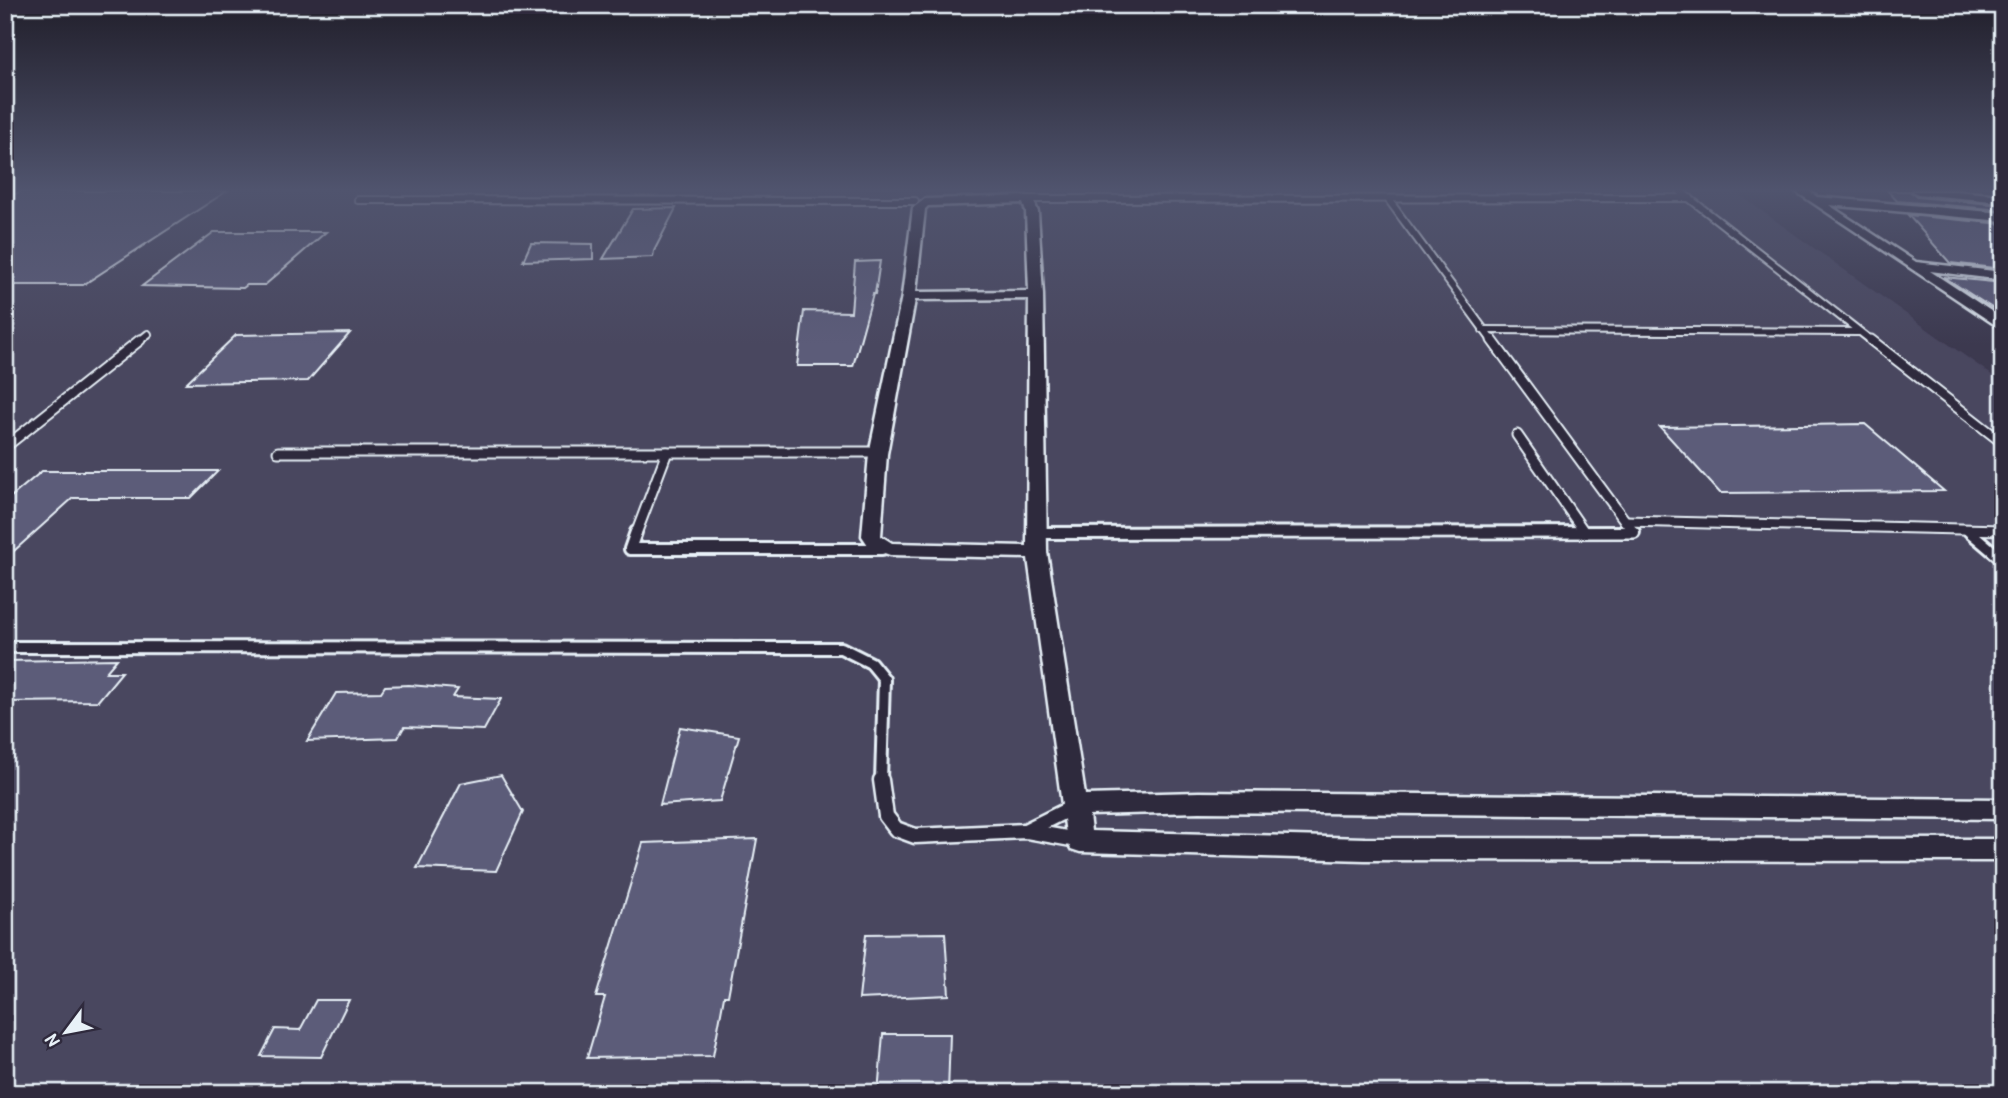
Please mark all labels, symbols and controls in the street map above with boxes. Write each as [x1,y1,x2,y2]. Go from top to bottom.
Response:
north arrow [32,996,102,1066]
text: N [38,1030,65,1052]

